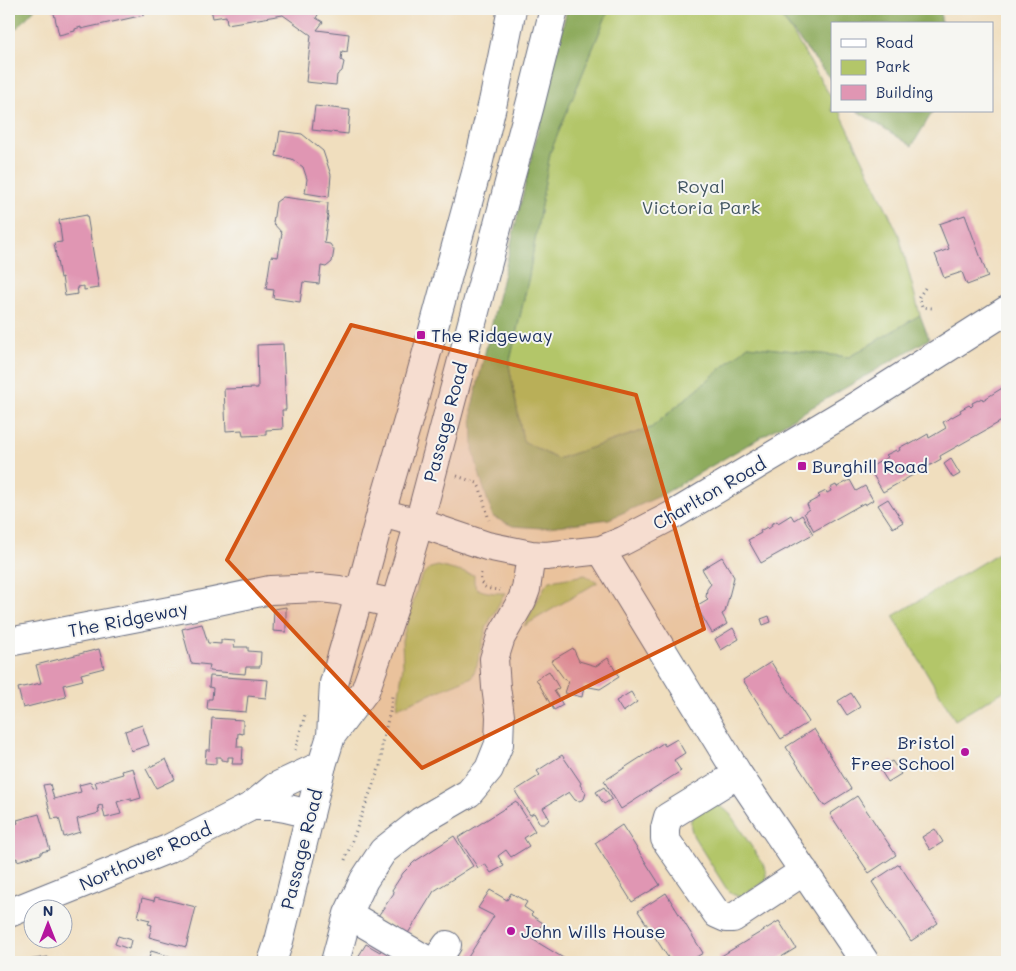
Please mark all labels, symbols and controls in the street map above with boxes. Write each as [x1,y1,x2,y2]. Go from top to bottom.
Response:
legend [831,22,994,112]
text: Road [876,32,913,52]
text: Park [876,56,910,76]
text: Building [876,82,933,102]
park label: Royal Victoria Park [642,174,760,219]
place label: The Ridgeway [431,323,553,347]
marker: The Ridgeway [415,329,427,341]
street label: Passage Road [417,359,473,485]
street label: Charlton Road [648,451,770,535]
place label: Burghill Road [812,454,928,478]
marker: Burghill Road [796,460,808,472]
street label: The Ridgeway [66,596,190,642]
place label: Bristol Free School [851,730,955,775]
marker: Bristol Free School [959,746,971,758]
street label: Passage Road [274,786,328,912]
street label: Northover Road [75,816,215,896]
north arrow [22,898,72,948]
text: N [43,901,53,920]
place label: John Wills House [521,919,666,943]
marker: John Wills House [505,925,517,937]

